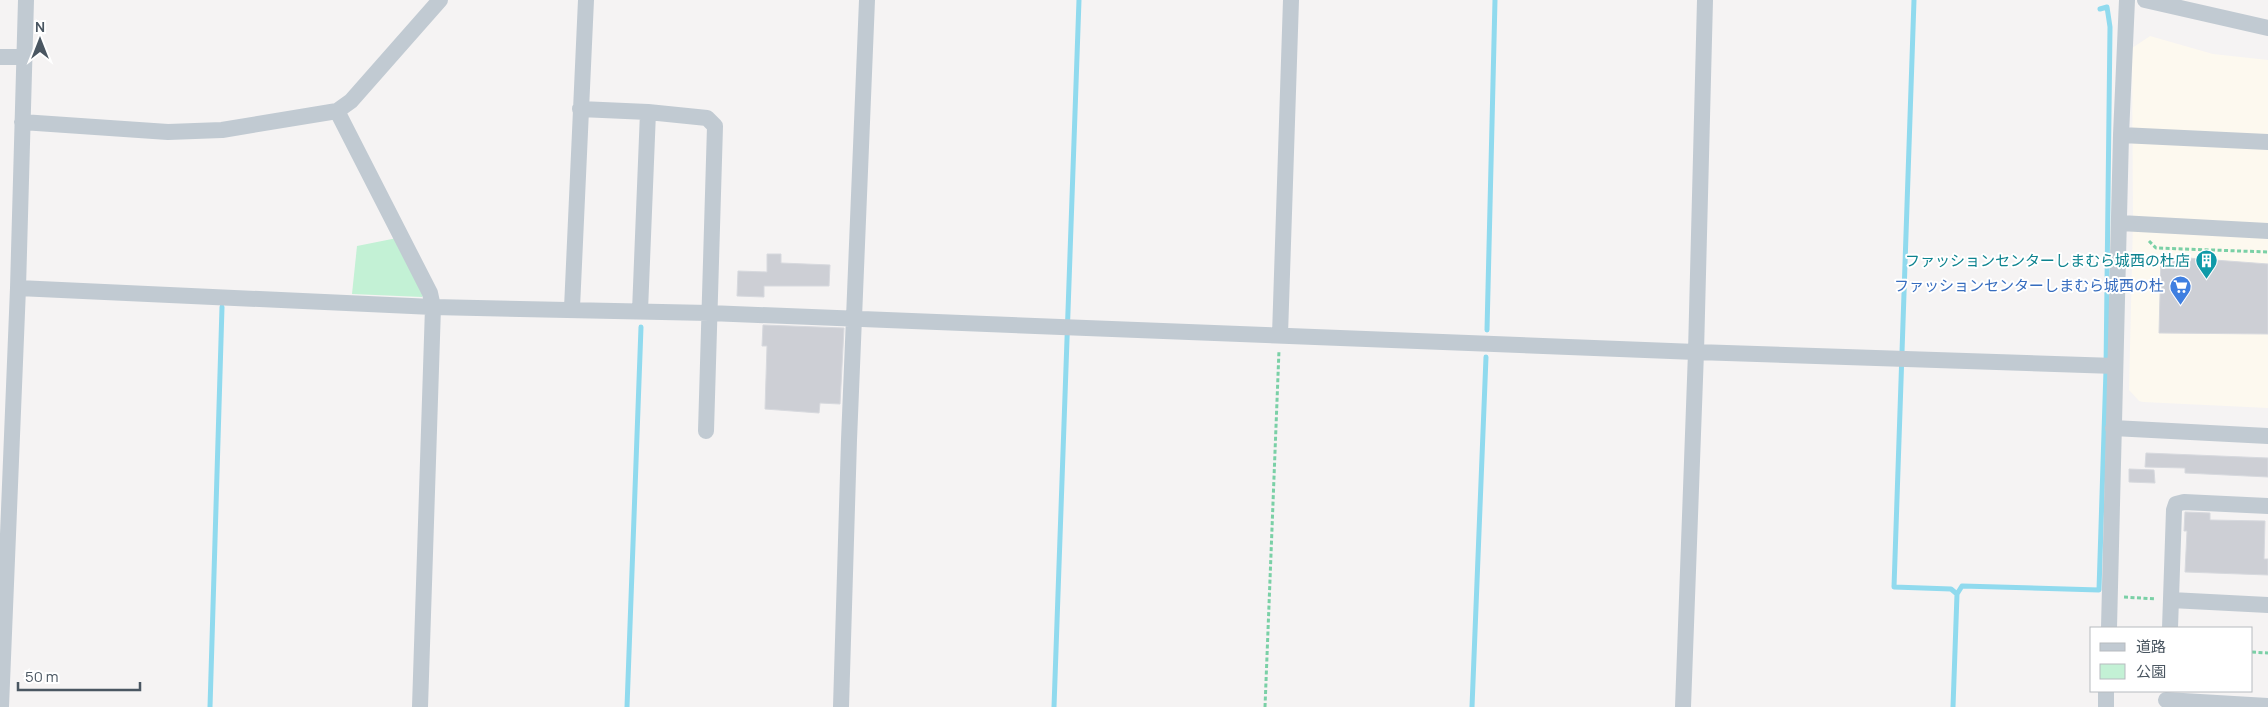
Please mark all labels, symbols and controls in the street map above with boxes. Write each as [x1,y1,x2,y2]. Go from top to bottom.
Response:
north arrow [15,15,65,65]
text: N [35,17,45,36]
building icon: ファッションセンターしまむら城西の杜店 [2194,249,2218,280]
place label: ファッションセンターしまむら城西の杜店 [1905,250,2190,271]
supermarket icon: ファッションセンターしまむら城西の杜 [2168,274,2192,305]
place label: ファッションセンターしまむら城西の杜 [1894,275,2164,296]
legend [2090,627,2253,692]
text: 道路 [2136,636,2166,657]
scale bar [18,660,140,692]
text: 公園 [2136,661,2166,682]
text: 50 m [25,666,59,687]

